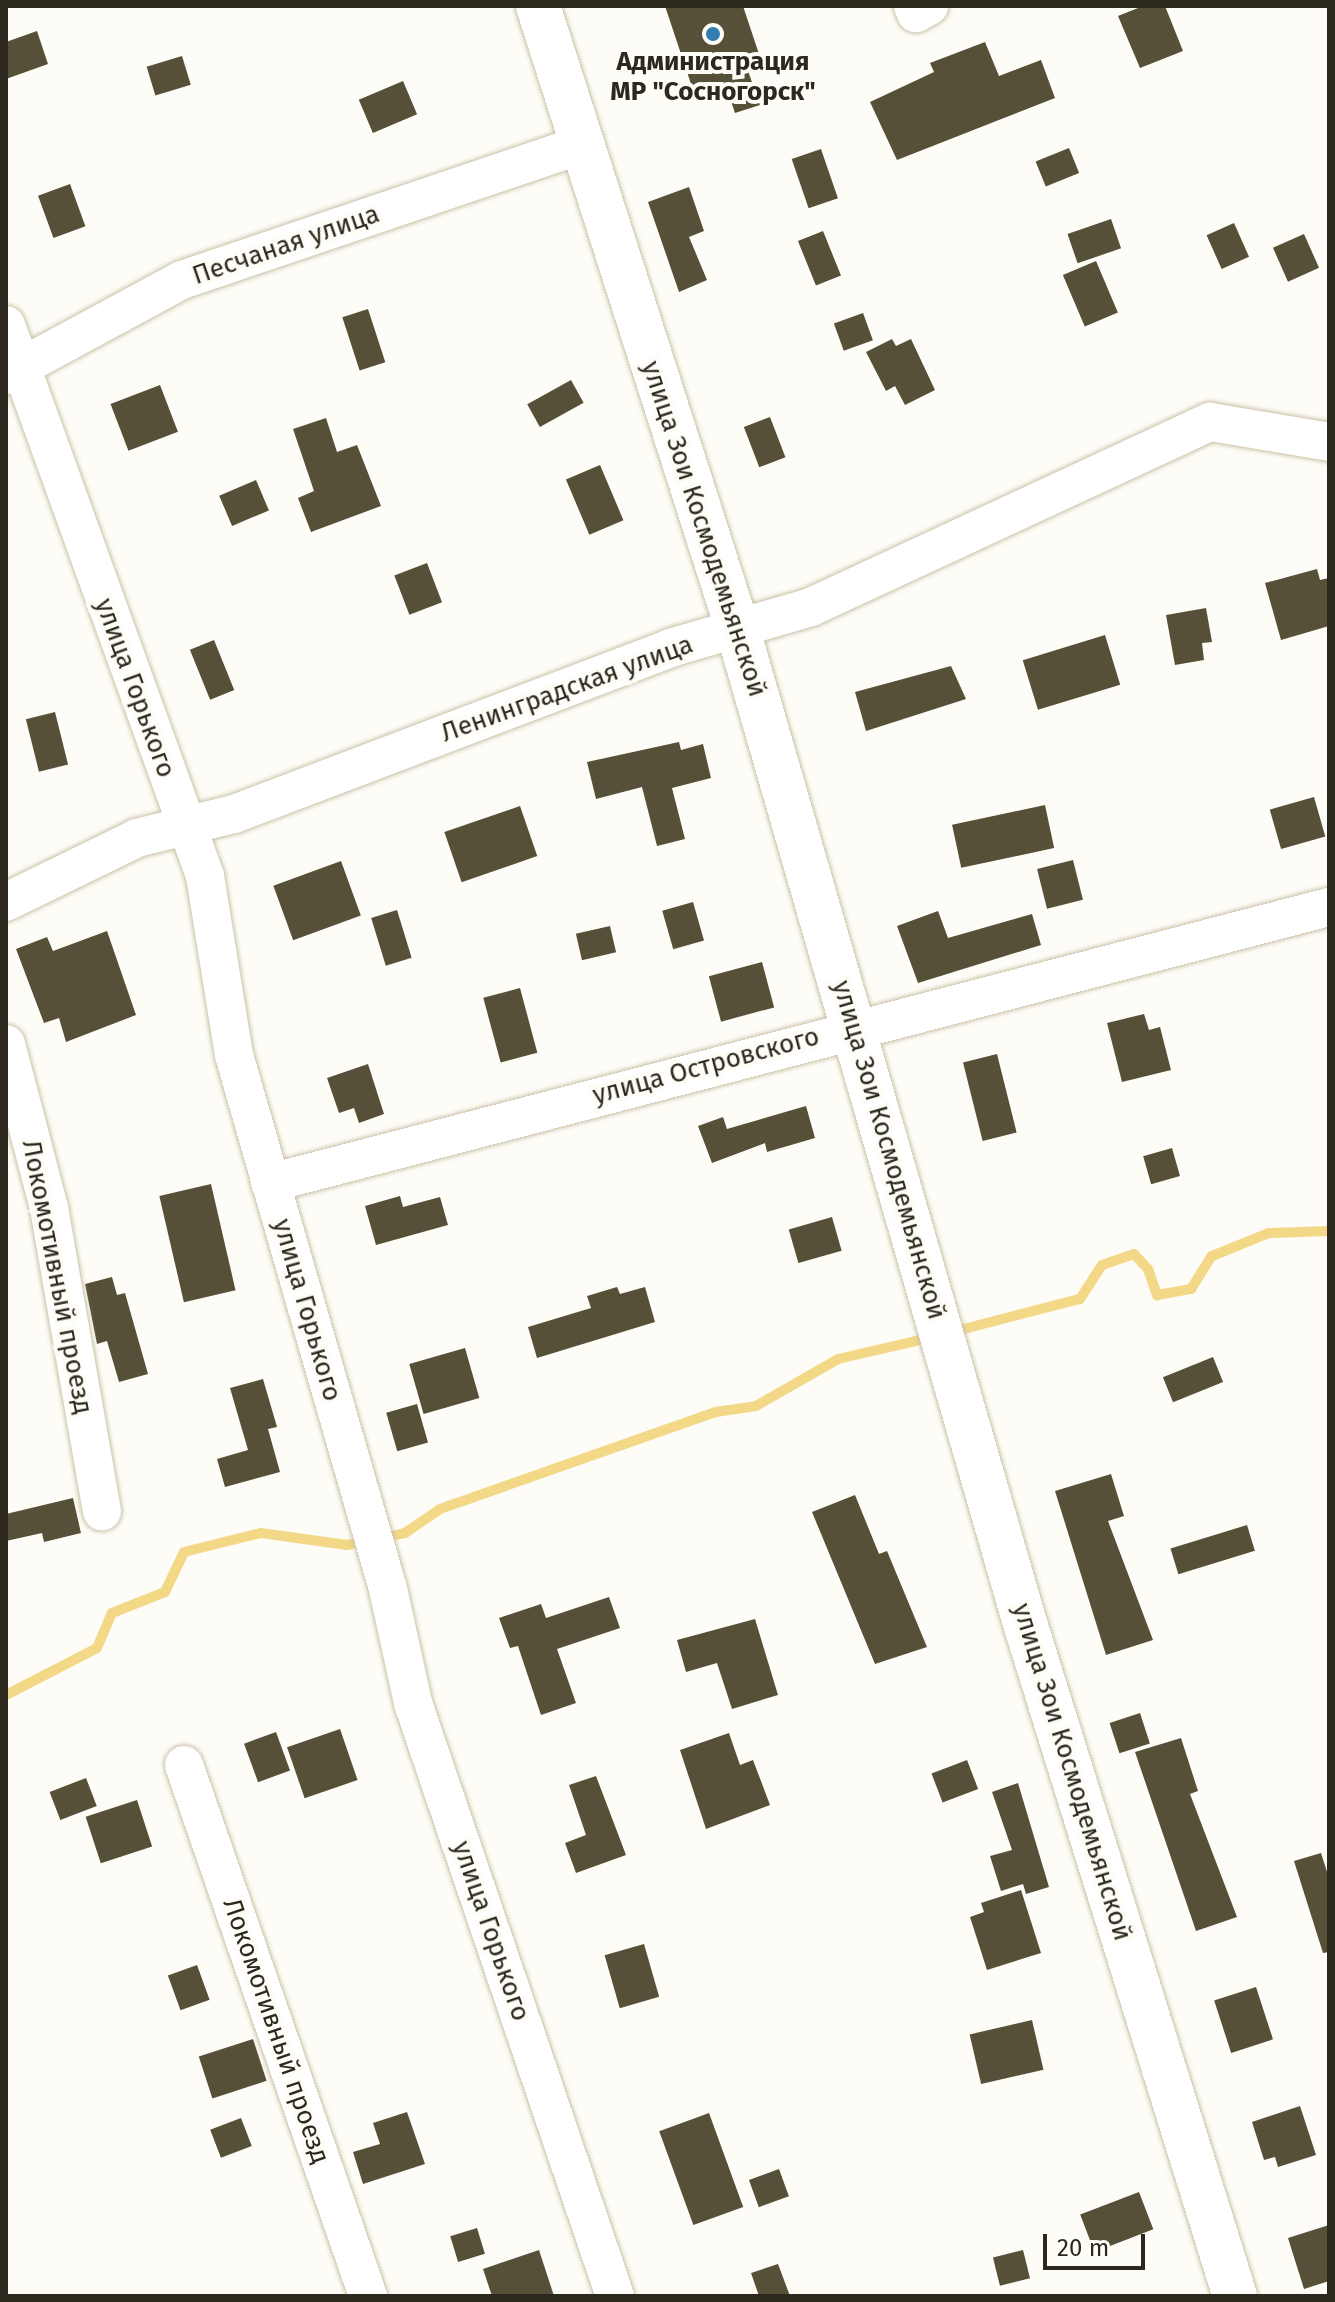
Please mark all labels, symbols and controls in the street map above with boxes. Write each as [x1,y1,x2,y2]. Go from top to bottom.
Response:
marker: Администрация МР "Сосногорск" [704,25,722,43]
place label: Администрация МР "Сосногорск" [610,46,816,108]
street label: Песчаная улица [188,198,384,292]
street label: улица Зои Космодемьянской [635,357,773,701]
street label: улица Горького [88,594,182,782]
street label: Ленинградская улица [437,629,697,749]
street label: улица Зои Космодемьянской [826,977,952,1323]
street label: улица Островского [589,1021,823,1111]
street label: Локомотивный проезд [15,1137,99,1417]
street label: улица Горького [266,1215,348,1405]
street label: улица Зои Космодемьянской [1006,1600,1138,1944]
street label: улица Горького [446,1837,536,2025]
street label: Локомотивный проезд [216,1894,336,2168]
scale bar [1047,2218,1149,2268]
text: 20 m [1057,2234,1109,2262]

